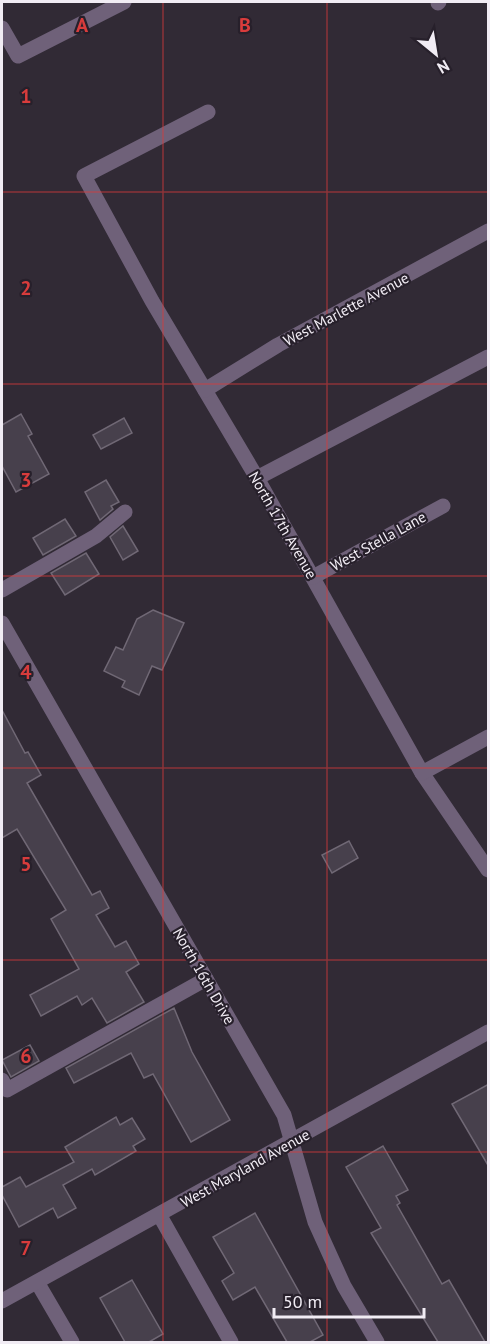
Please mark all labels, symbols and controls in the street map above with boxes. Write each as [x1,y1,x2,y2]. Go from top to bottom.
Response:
text: A [76,12,89,38]
text: B [239,12,251,38]
north arrow [406,24,466,84]
text: N [434,56,453,78]
text: 1 [20,83,32,109]
street label: West Marlette Avenue [280,268,412,350]
text: 2 [20,275,32,301]
text: 3 [20,467,32,493]
street label: North 17th Avenue [245,468,321,582]
street label: West Stella Lane [327,507,429,575]
text: 4 [20,659,32,685]
text: 5 [20,851,32,877]
street label: North 16th Drive [169,924,239,1028]
text: 6 [20,1043,32,1069]
street label: West Maryland Avenue [177,1125,313,1211]
text: 7 [20,1235,32,1261]
scale bar [274,1281,424,1319]
text: 50 m [283,1290,322,1313]

